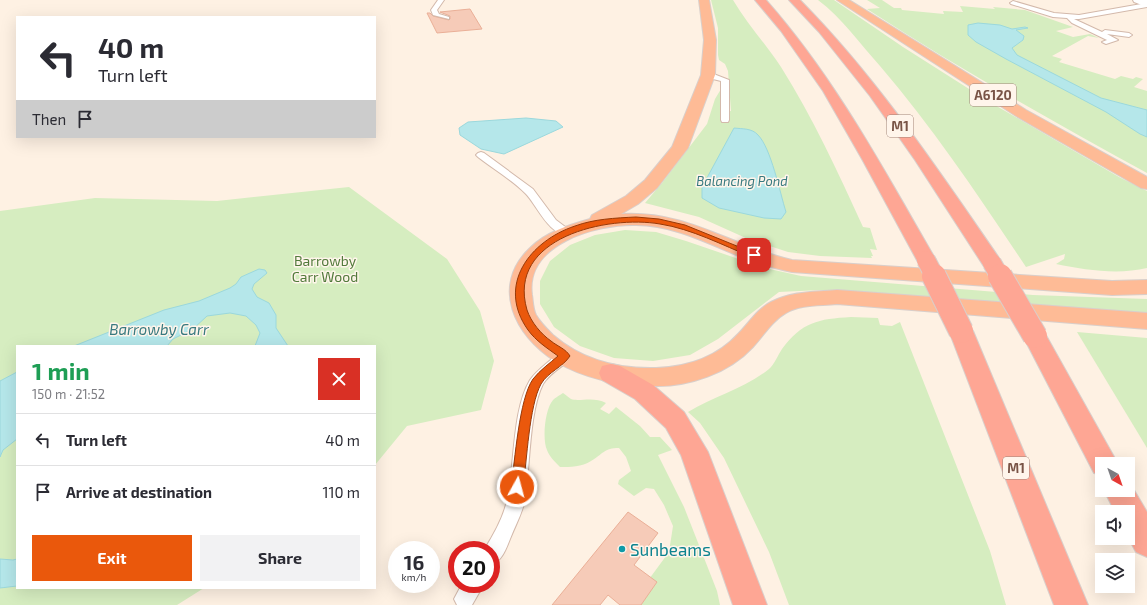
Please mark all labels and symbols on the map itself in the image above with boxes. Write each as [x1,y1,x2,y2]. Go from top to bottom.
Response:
road number: A6120 [970,84,1016,106]
road number: M1 [887,115,913,137]
water label: Balancing Pond [696,173,788,189]
pin [737,238,771,272]
park label: Barrowby Carr Wood [292,252,358,285]
water label: Barrowby Carr [109,320,210,339]
road number: M1 [1003,457,1029,479]
north arrow [1095,457,1135,497]
position arrow [496,466,538,508]
place label: Sunbeams [630,539,711,559]
speed limit sign: 20 [448,541,500,593]
marker: Sunbeams [617,544,627,554]

